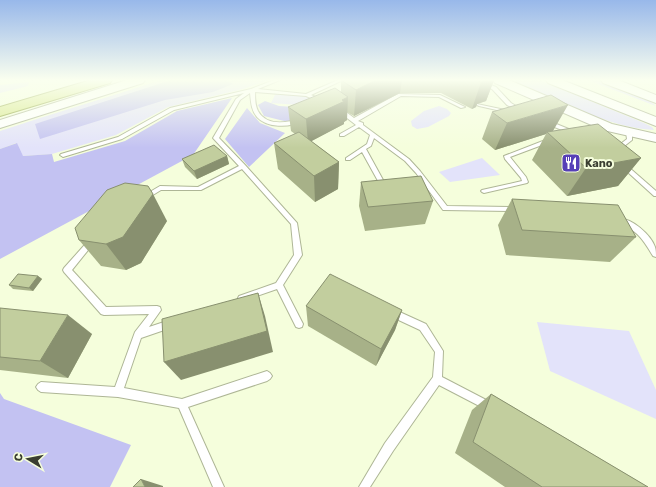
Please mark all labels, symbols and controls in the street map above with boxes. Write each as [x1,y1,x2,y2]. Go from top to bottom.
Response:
restaurant icon: Kano [560,152,582,174]
place label: Kano [585,157,613,170]
north arrow [8,439,48,479]
text: С [12,452,26,462]

